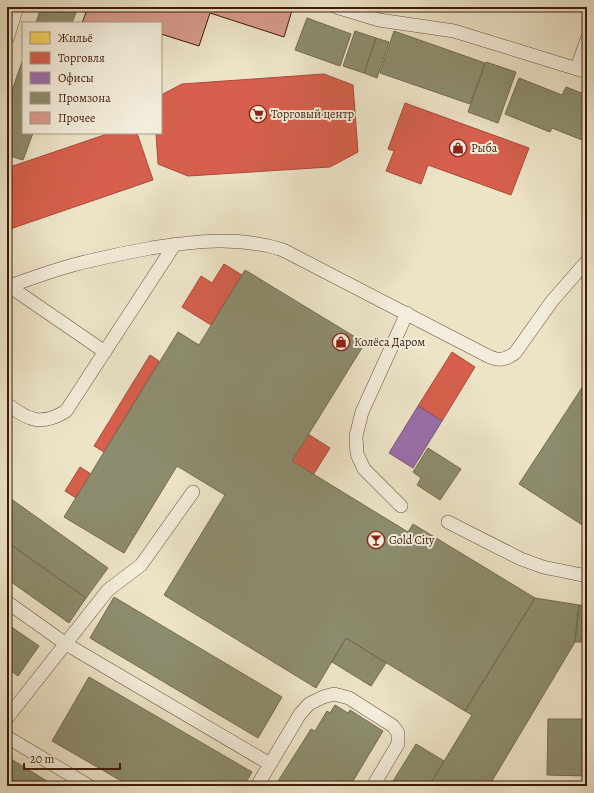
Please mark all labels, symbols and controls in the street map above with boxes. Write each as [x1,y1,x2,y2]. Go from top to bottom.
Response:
legend [22,22,162,134]
text: Жильё [58,30,93,46]
text: Торговля [58,50,105,66]
text: Офисы [58,70,94,86]
text: Промзона [58,90,111,106]
supermarket icon: Торговый центр [248,104,268,124]
place label: Торговый центр [271,106,354,122]
text: Прочее [58,110,96,126]
shop icon: Рыба [448,138,468,158]
place label: Рыба [471,140,498,156]
shop icon: Колёса Даром [331,332,351,352]
place label: Колёса Даром [354,334,425,350]
bar icon: Gold City [366,530,386,550]
place label: Gold City [389,532,435,548]
scale bar [24,745,120,771]
text: 20 m [30,751,54,767]

